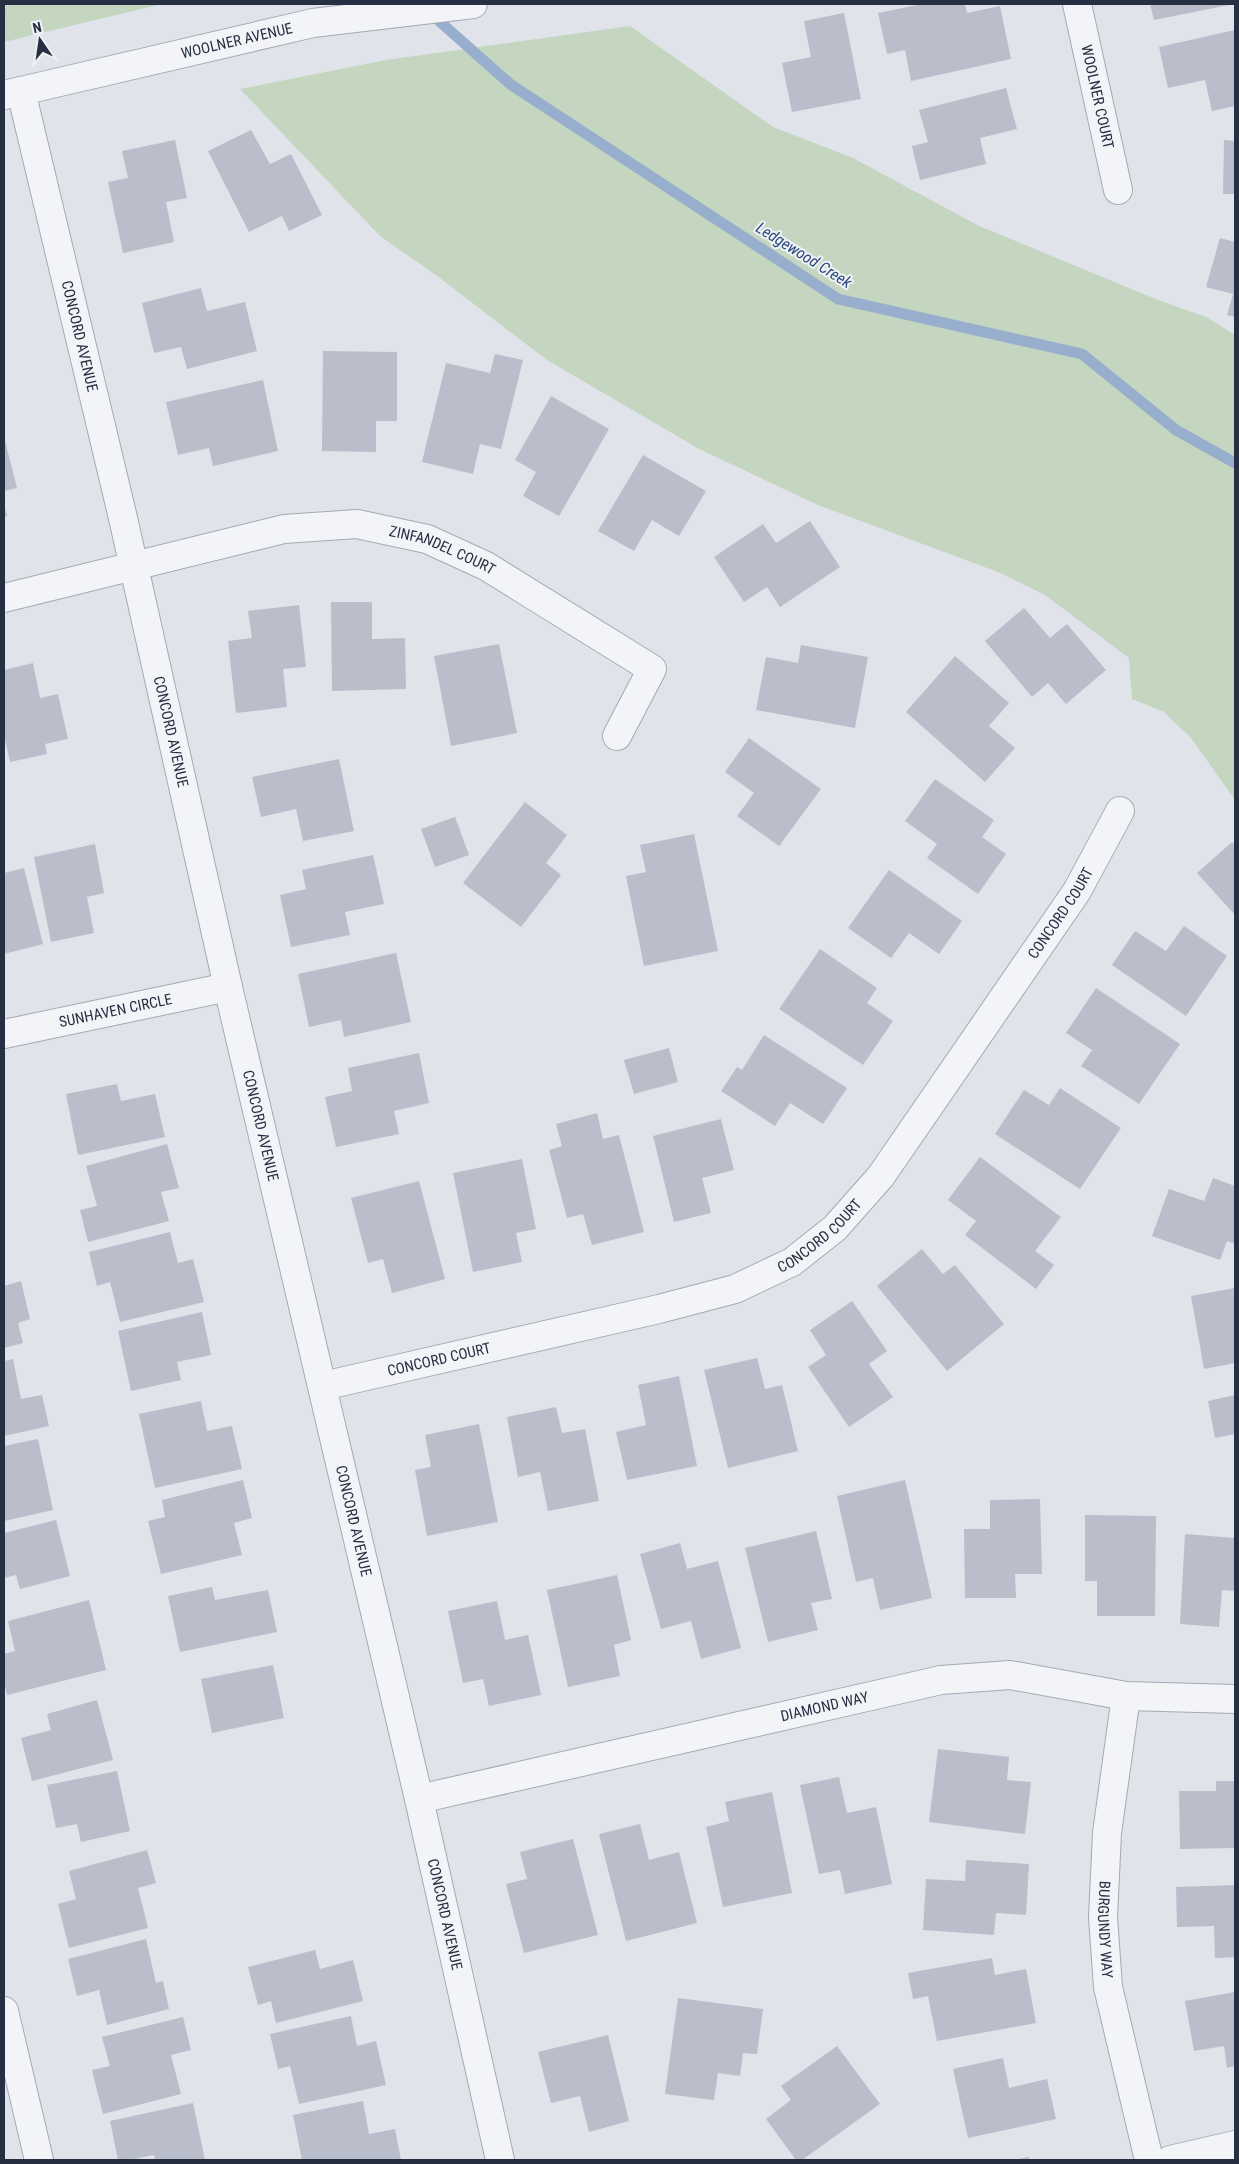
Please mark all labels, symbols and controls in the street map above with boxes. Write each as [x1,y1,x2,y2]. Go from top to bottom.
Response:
north arrow [15,15,65,65]
text: N [31,19,43,36]
street label: WOOLNER AVENUE [179,19,294,62]
street label: WOOLNER COURT [1077,43,1118,151]
water label: Ledgewood Creek [753,218,856,293]
street label: CONCORD AVENUE [58,279,101,393]
street label: ZINFANDEL COURT [388,522,499,579]
street label: CONCORD AVENUE [150,674,192,789]
street label: CONCORD COURT [1024,864,1097,962]
street label: SUNHAVEN CIRCLE [57,990,174,1031]
street label: CONCORD AVENUE [239,1068,282,1183]
street label: CONCORD COURT [774,1195,865,1277]
street label: CONCORD COURT [386,1339,493,1380]
street label: CONCORD AVENUE [332,1464,375,1578]
street label: DIAMOND WAY [779,1688,870,1725]
street label: CONCORD AVENUE [424,1857,466,1972]
street label: BURGUNDY WAY [1094,1880,1116,1979]

